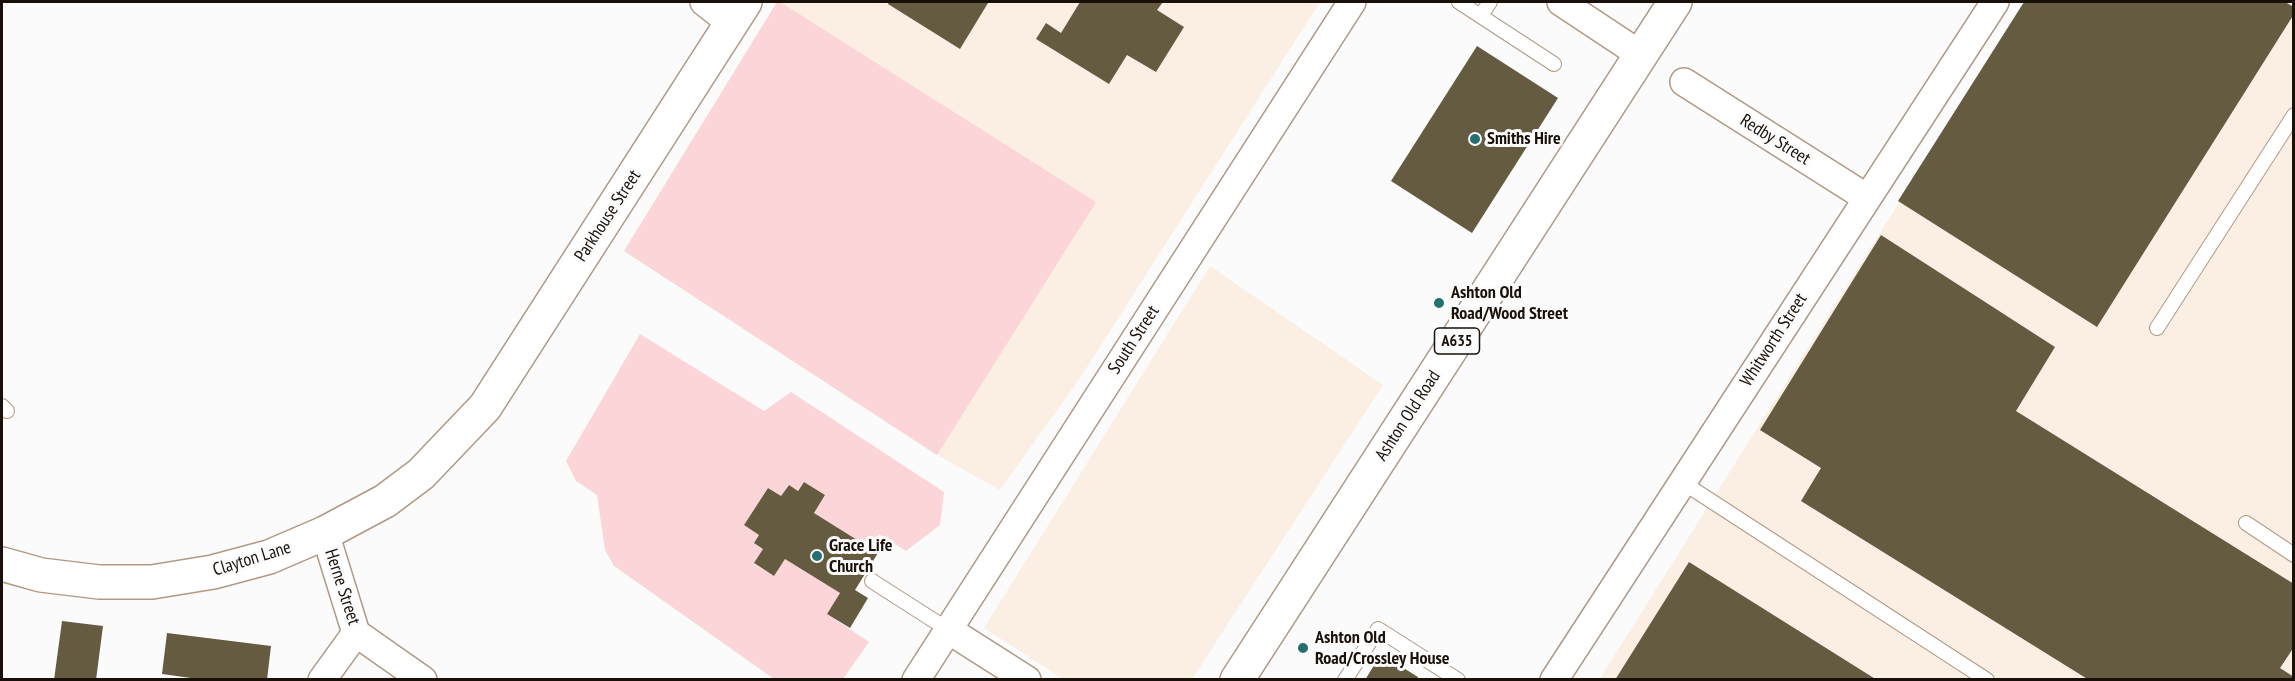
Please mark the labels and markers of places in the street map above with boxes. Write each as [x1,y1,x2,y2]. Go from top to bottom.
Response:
place label: Smiths Hire [1487,128,1561,150]
marker: Smiths Hire [1468,132,1482,146]
place label: Ashton Old Road/Wood Street [1451,282,1568,324]
marker: Ashton Old Road/Wood Street [1432,296,1446,310]
place label: Grace Life Church [829,535,892,578]
marker: Grace Life Church [810,549,824,563]
place label: Ashton Old Road/Crossley House [1315,627,1449,670]
marker: Ashton Old Road/Crossley House [1296,641,1310,655]

